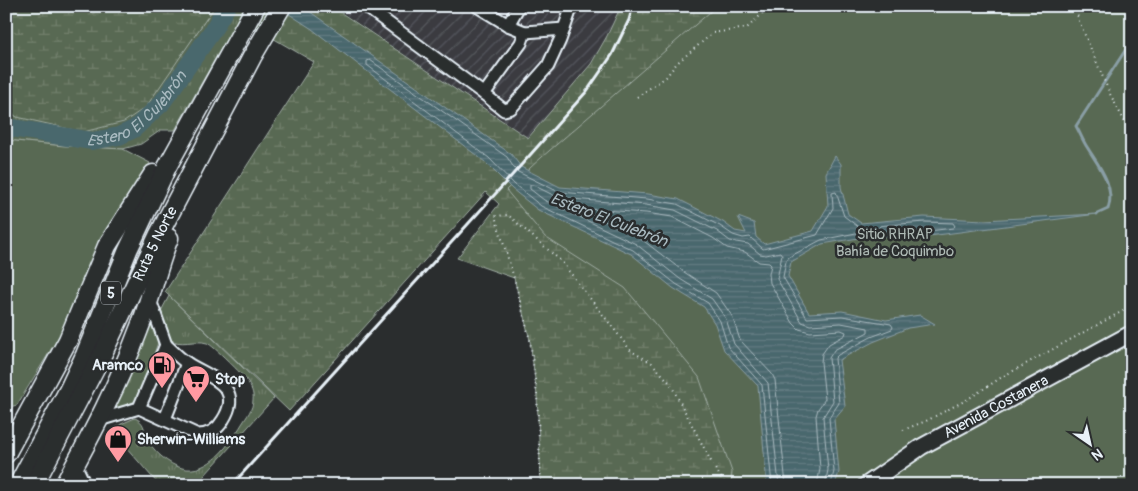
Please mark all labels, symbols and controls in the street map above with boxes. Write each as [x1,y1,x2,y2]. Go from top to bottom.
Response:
water label: Estero El Culebrón [85,66,192,152]
water label: Estero El Culebrón [548,188,671,252]
street label: Ruta 5 Norte [129,203,182,284]
park label: Sitio RHRAP Bahía de Coquimbo [836,225,954,261]
road number: 5 [101,282,121,304]
fuel station icon: Aramco [147,350,177,389]
place label: Aramco [92,356,143,375]
supermarket icon: Stop [181,364,211,403]
place label: Stop [215,370,245,389]
street label: Avenida Costanera [940,371,1052,443]
north arrow [1066,418,1116,468]
shop icon: Sherwin-Williams [103,424,133,463]
place label: Sherwin-Williams [137,430,245,449]
text: N [1088,445,1106,464]

